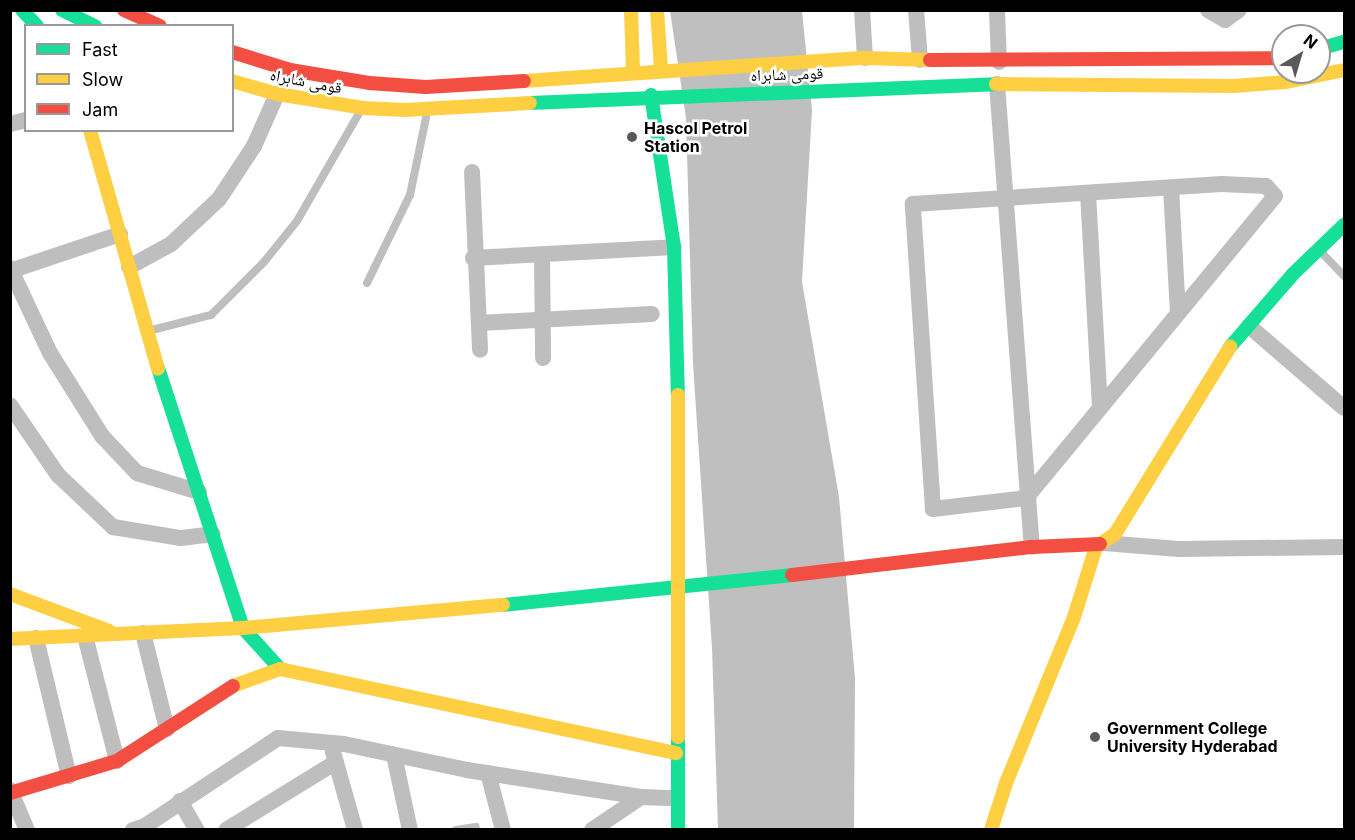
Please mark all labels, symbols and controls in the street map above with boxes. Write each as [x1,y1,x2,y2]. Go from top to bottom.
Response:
legend [24,24,234,132]
north arrow [1271,24,1331,84]
text: N [1300,30,1322,53]
text: Fast [82,39,118,60]
street label: قومی شاہراہ [750,63,824,85]
street label: قومی شاہراہ [268,65,344,97]
text: Slow [82,69,123,90]
text: Jam [82,99,118,120]
place label: Hascol Petrol Station [644,118,747,156]
marker: Hascol Petrol Station [625,130,639,144]
place label: Government College University Hyderabad [1107,718,1278,756]
marker: Government College University Hyderabad [1088,730,1102,744]

